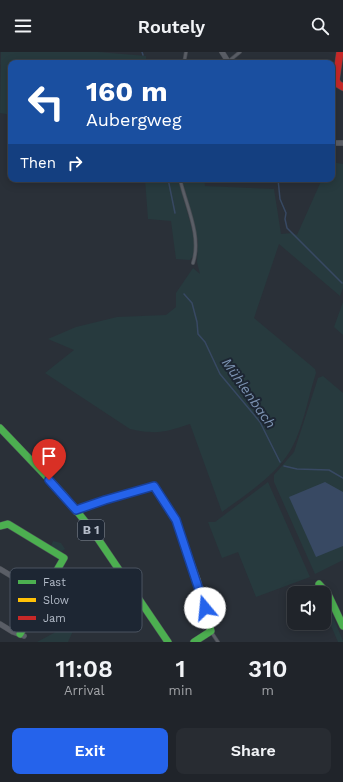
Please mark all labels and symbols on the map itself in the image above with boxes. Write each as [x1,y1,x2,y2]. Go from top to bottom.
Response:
water label: Mühlenbach [219,355,279,431]
pin [32,439,66,480]
road number: B 1 [78,520,104,540]
legend [10,568,142,632]
text: Fast [43,576,66,589]
position arrow [184,587,226,629]
text: Slow [43,594,69,607]
text: Jam [43,612,66,625]

